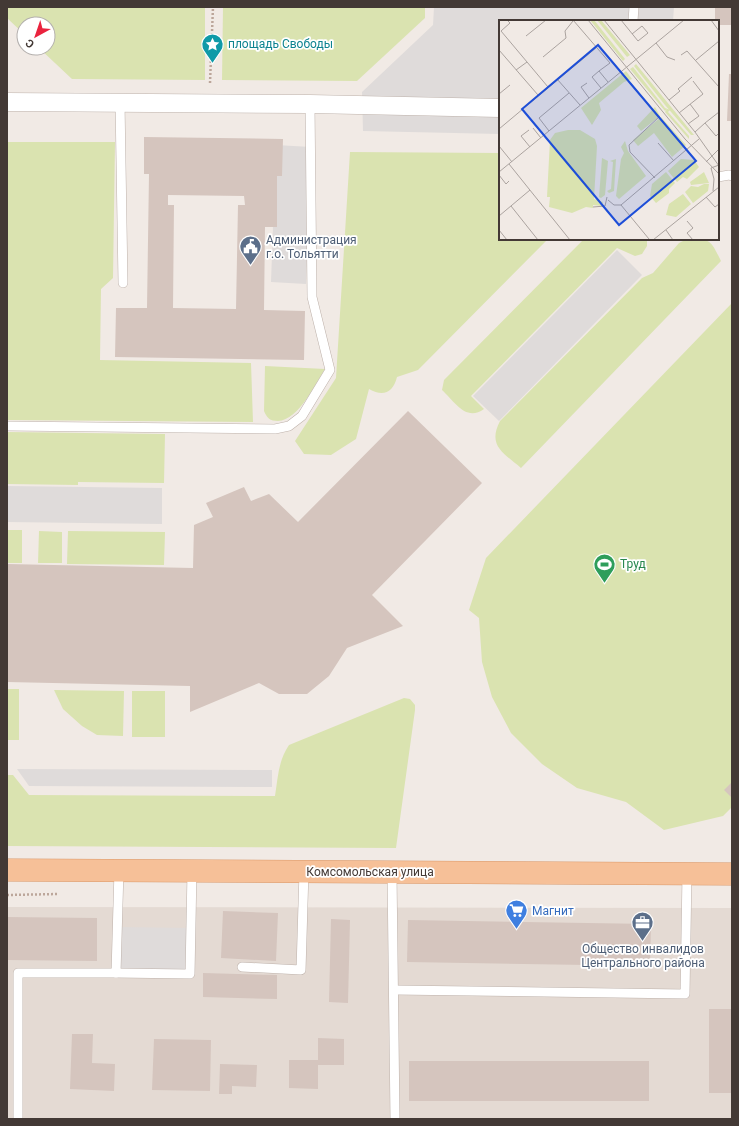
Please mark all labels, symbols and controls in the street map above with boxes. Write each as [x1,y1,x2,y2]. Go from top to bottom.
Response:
north arrow [16,16,56,56]
inset map [499,20,719,240]
place icon: площадь Свободы [200,31,226,64]
text: С [23,36,37,51]
place label: площадь Свободы [228,37,333,51]
place label: Администрация г.о. Тольятти [266,233,357,261]
public building icon: Администрация г.о. Тольятти [238,234,264,267]
sports icon: Труд [592,551,618,584]
place label: Труд [620,557,646,571]
street label: Комсомольская улица [306,865,434,879]
supermarket icon: Магнит [504,898,530,931]
place label: Магнит [532,904,574,918]
office icon: Общество инвалидов Центрального района [630,909,656,942]
place label: Общество инвалидов Центрального района [581,942,705,970]

